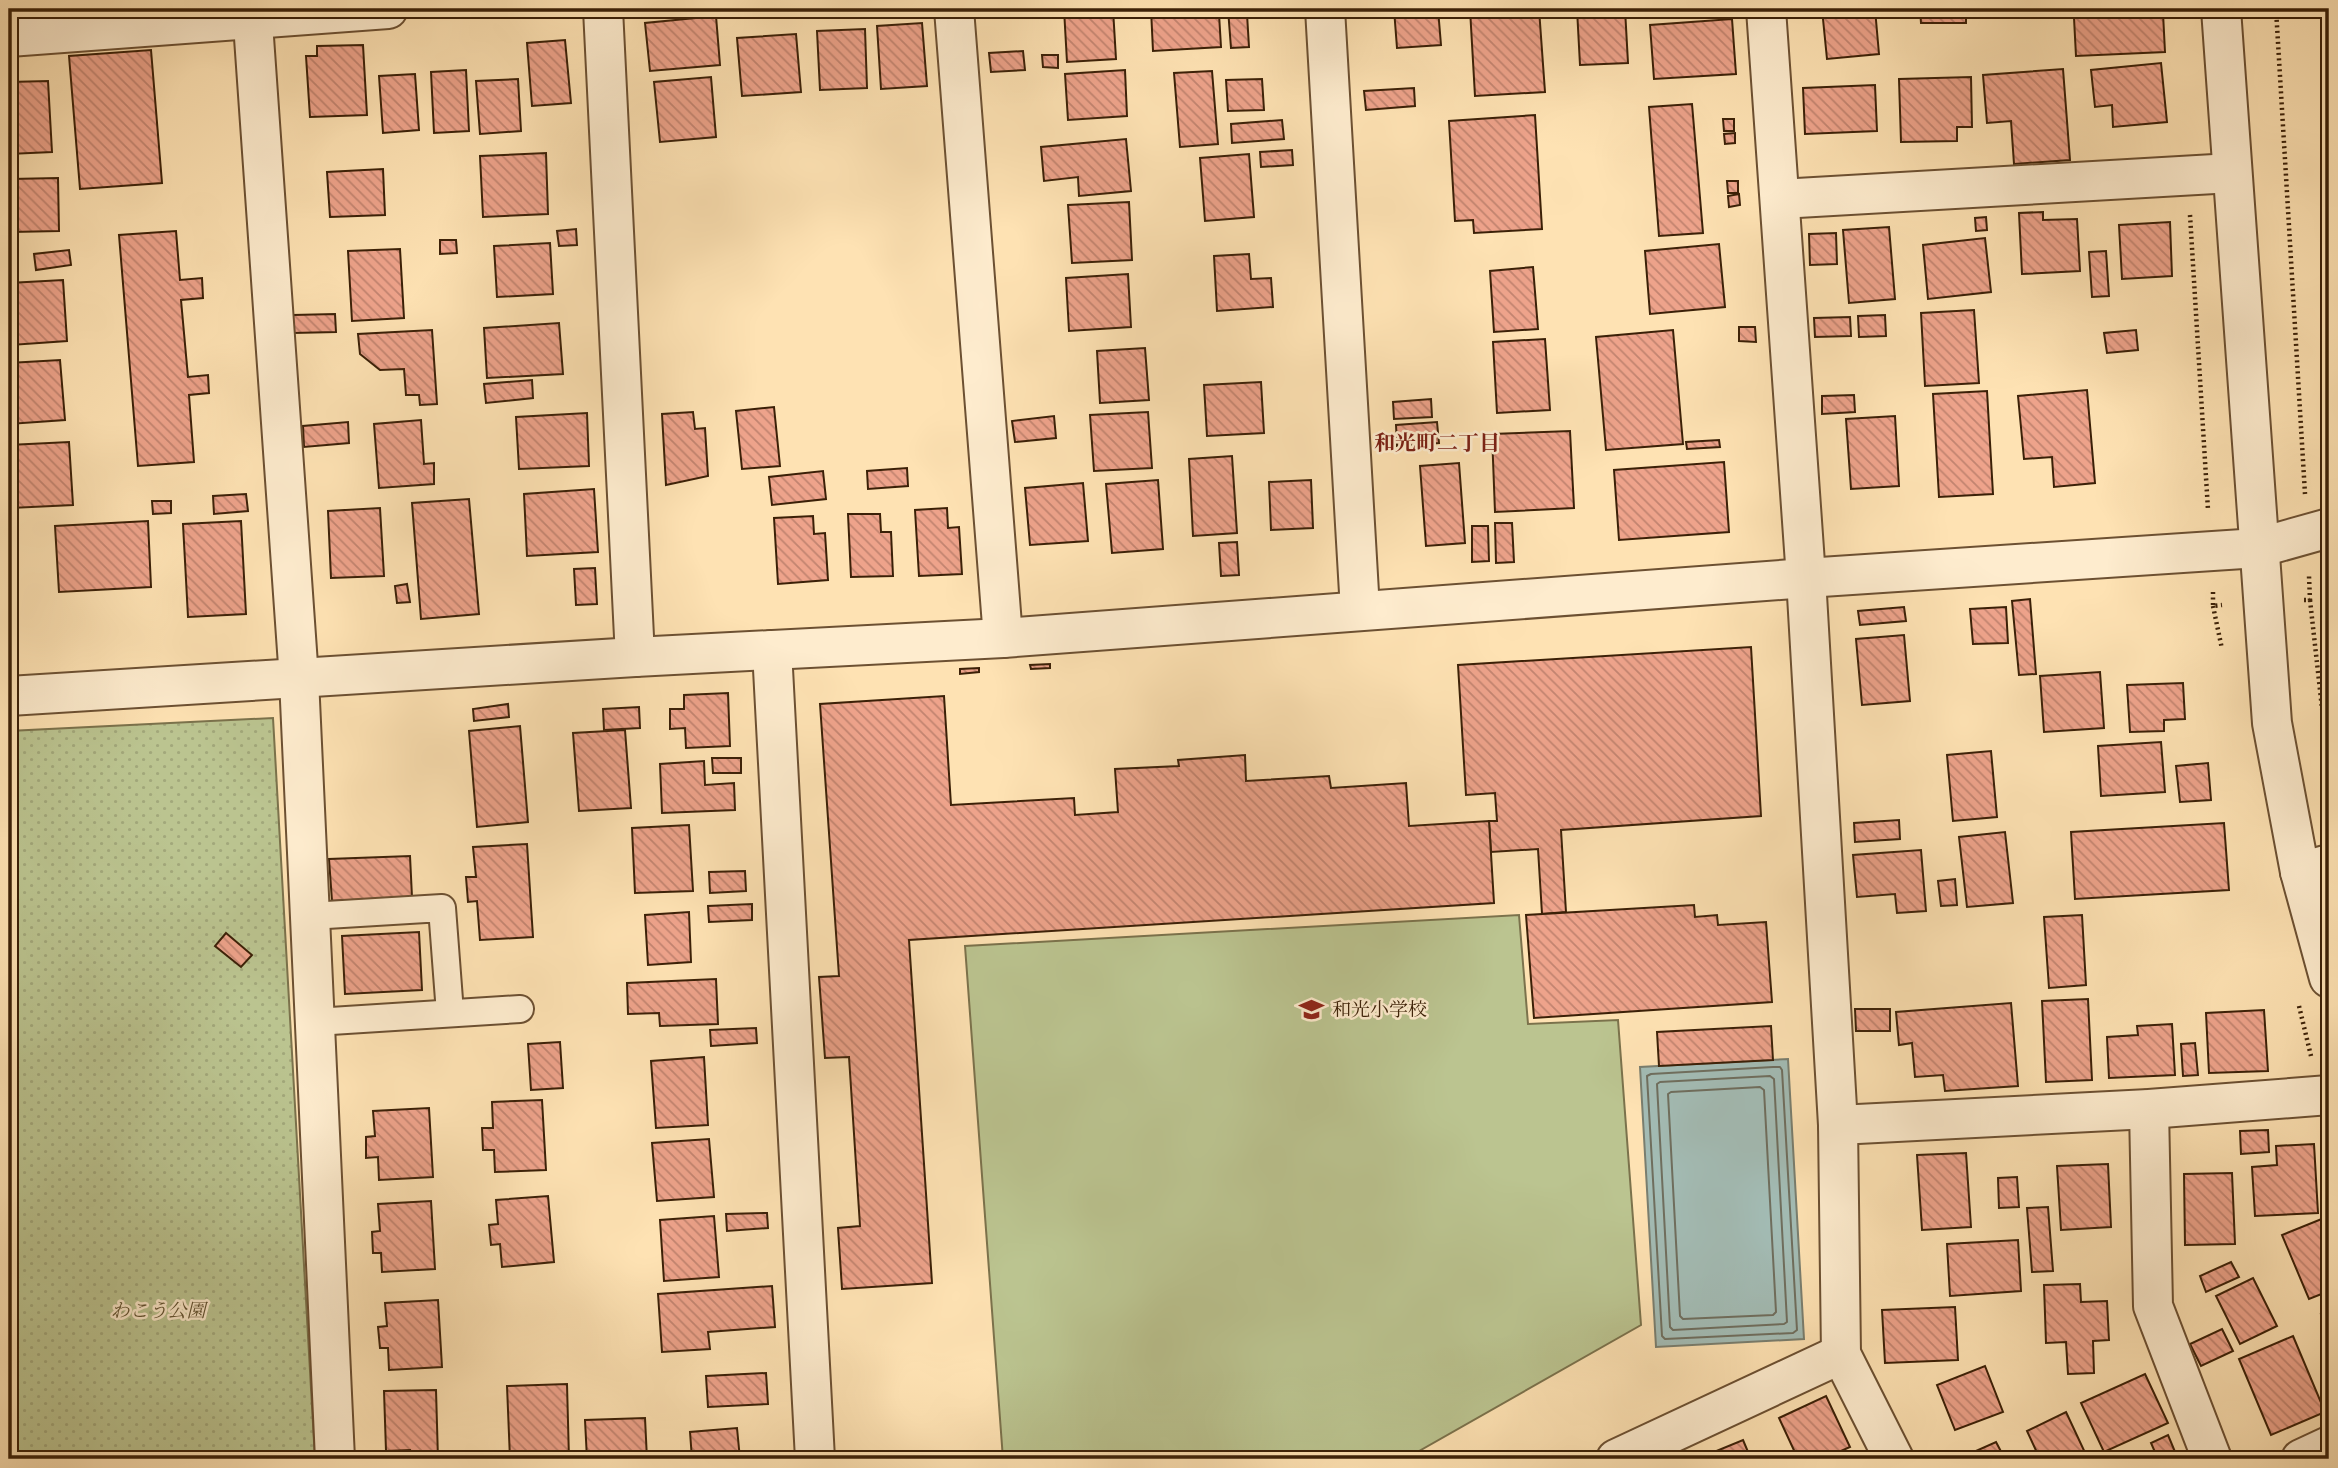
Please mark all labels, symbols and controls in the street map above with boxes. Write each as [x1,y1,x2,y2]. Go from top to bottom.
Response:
district label: 和光町二丁目 [1374,430,1500,455]
school or university icon: 和光小学校 [1298,995,1326,1023]
place label: 和光小学校 [1332,998,1427,1021]
park label: わこう公園 [110,1299,208,1322]

